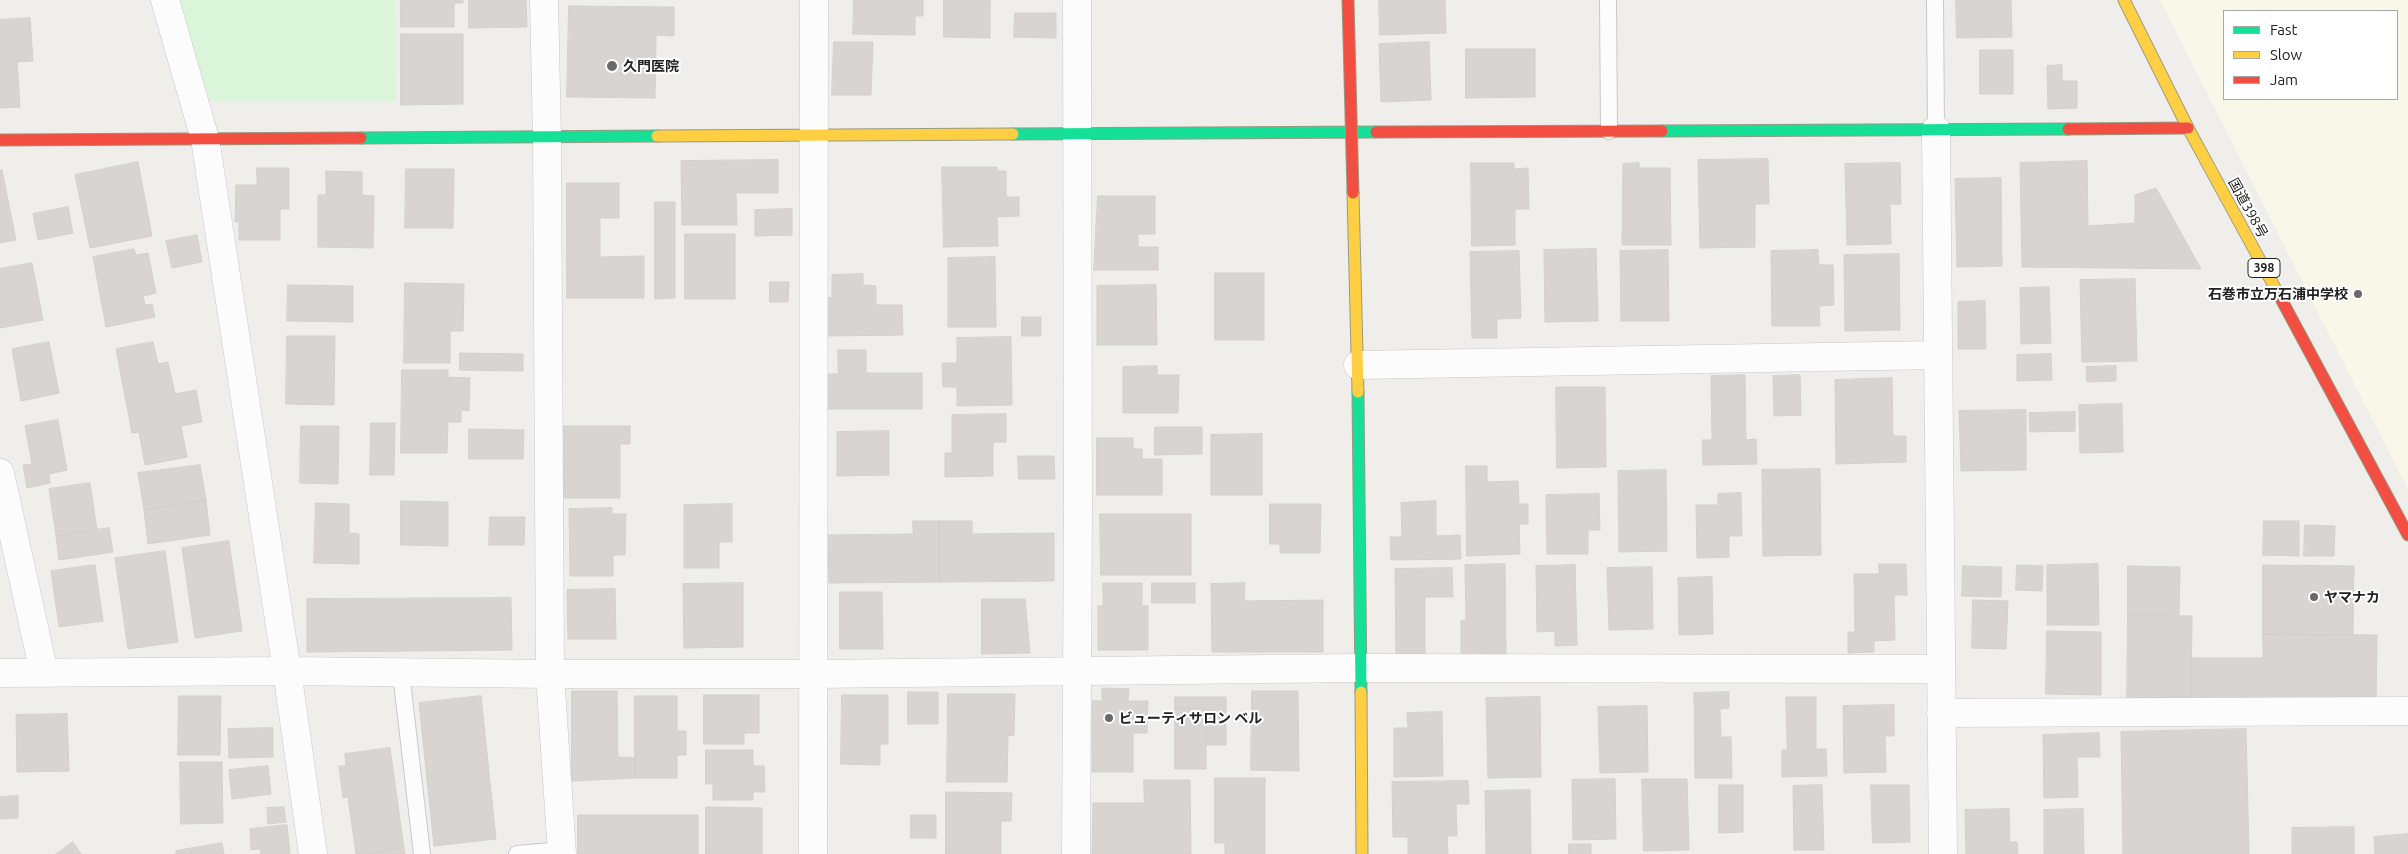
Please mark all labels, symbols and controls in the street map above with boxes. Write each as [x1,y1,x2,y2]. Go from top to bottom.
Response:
legend [2223,10,2398,100]
text: Fast [2270,21,2297,38]
text: Slow [2270,46,2302,63]
place label: 久門医院 [623,58,679,74]
marker: 久門医院 [605,59,619,73]
text: Jam [2270,71,2298,88]
street label: 国道398号 [2225,175,2271,241]
road number: 398 [2248,258,2280,278]
place label: 石巻市立万石浦中学校 [2208,286,2348,302]
marker: 石巻市立万石浦中学校 [2352,288,2364,300]
place label: ヤマナカ [2324,589,2380,605]
marker: ヤマナカ [2308,591,2320,603]
place label: ビューティサロン ベル [1119,710,1262,726]
marker: ビューティサロン ベル [1103,712,1115,724]

